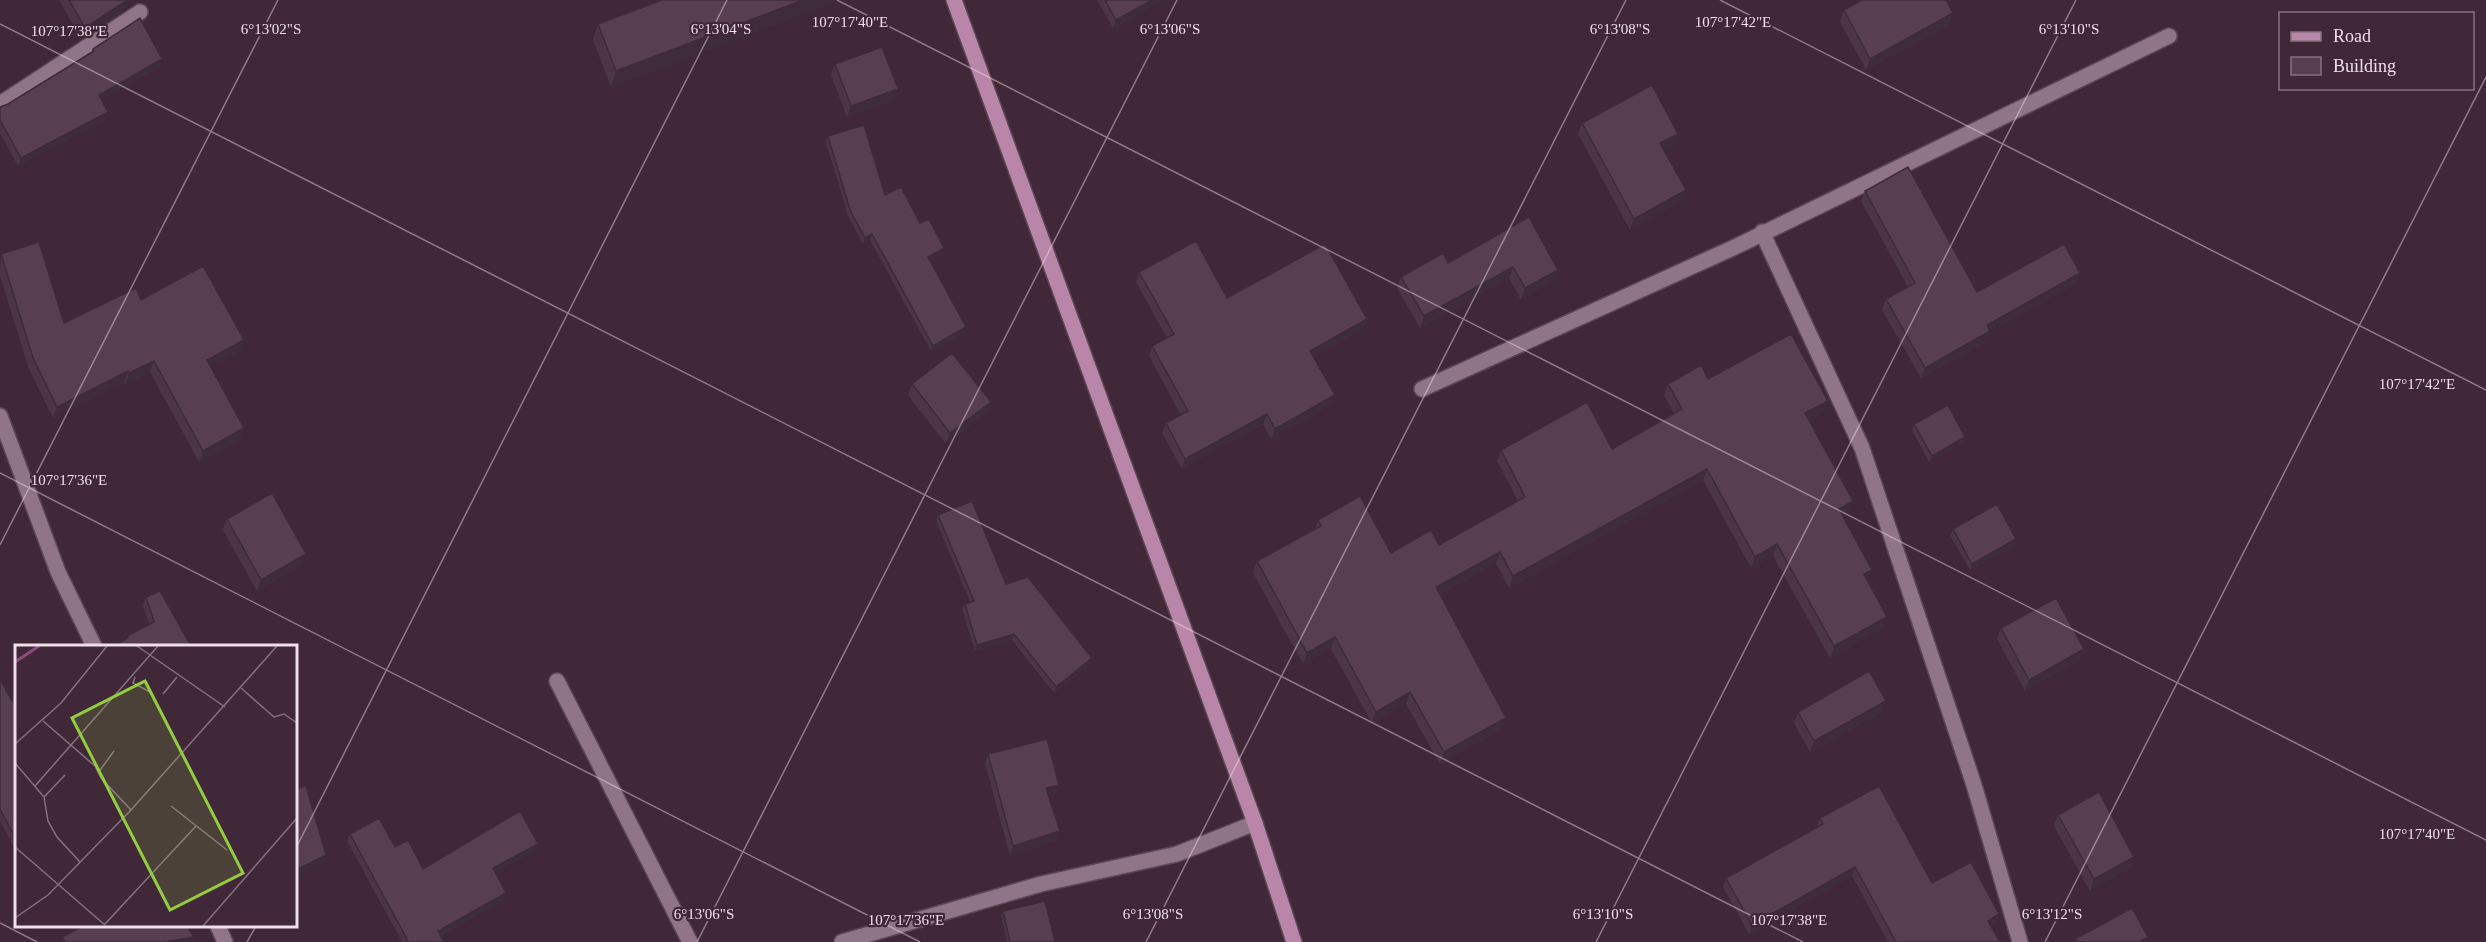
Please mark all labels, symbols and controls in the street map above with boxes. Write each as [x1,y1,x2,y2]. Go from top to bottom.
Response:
legend [2279,12,2474,90]
text: 107°17'40"E [812,14,888,30]
text: 107°17'42"E [1695,14,1771,30]
text: 6°13'02"S [241,21,301,37]
text: 6°13'04"S [691,21,751,37]
text: 6°13'06"S [1140,21,1200,37]
text: 6°13'08"S [1590,21,1650,37]
text: 6°13'10"S [2039,21,2099,37]
text: 107°17'38"E [31,23,107,39]
text: Road [2333,26,2371,46]
text: Building [2333,56,2396,76]
text: 107°17'42"E [2379,376,2455,392]
text: 107°17'36"E [31,472,107,488]
inset map [15,645,297,927]
text: 107°17'40"E [2379,826,2455,842]
text: 6°13'06"S [674,906,734,922]
text: 6°13'08"S [1123,906,1183,922]
text: 6°13'10"S [1573,906,1633,922]
text: 6°13'12"S [2022,906,2082,922]
text: 107°17'36"E [868,912,944,928]
text: 107°17'38"E [1751,912,1827,928]

